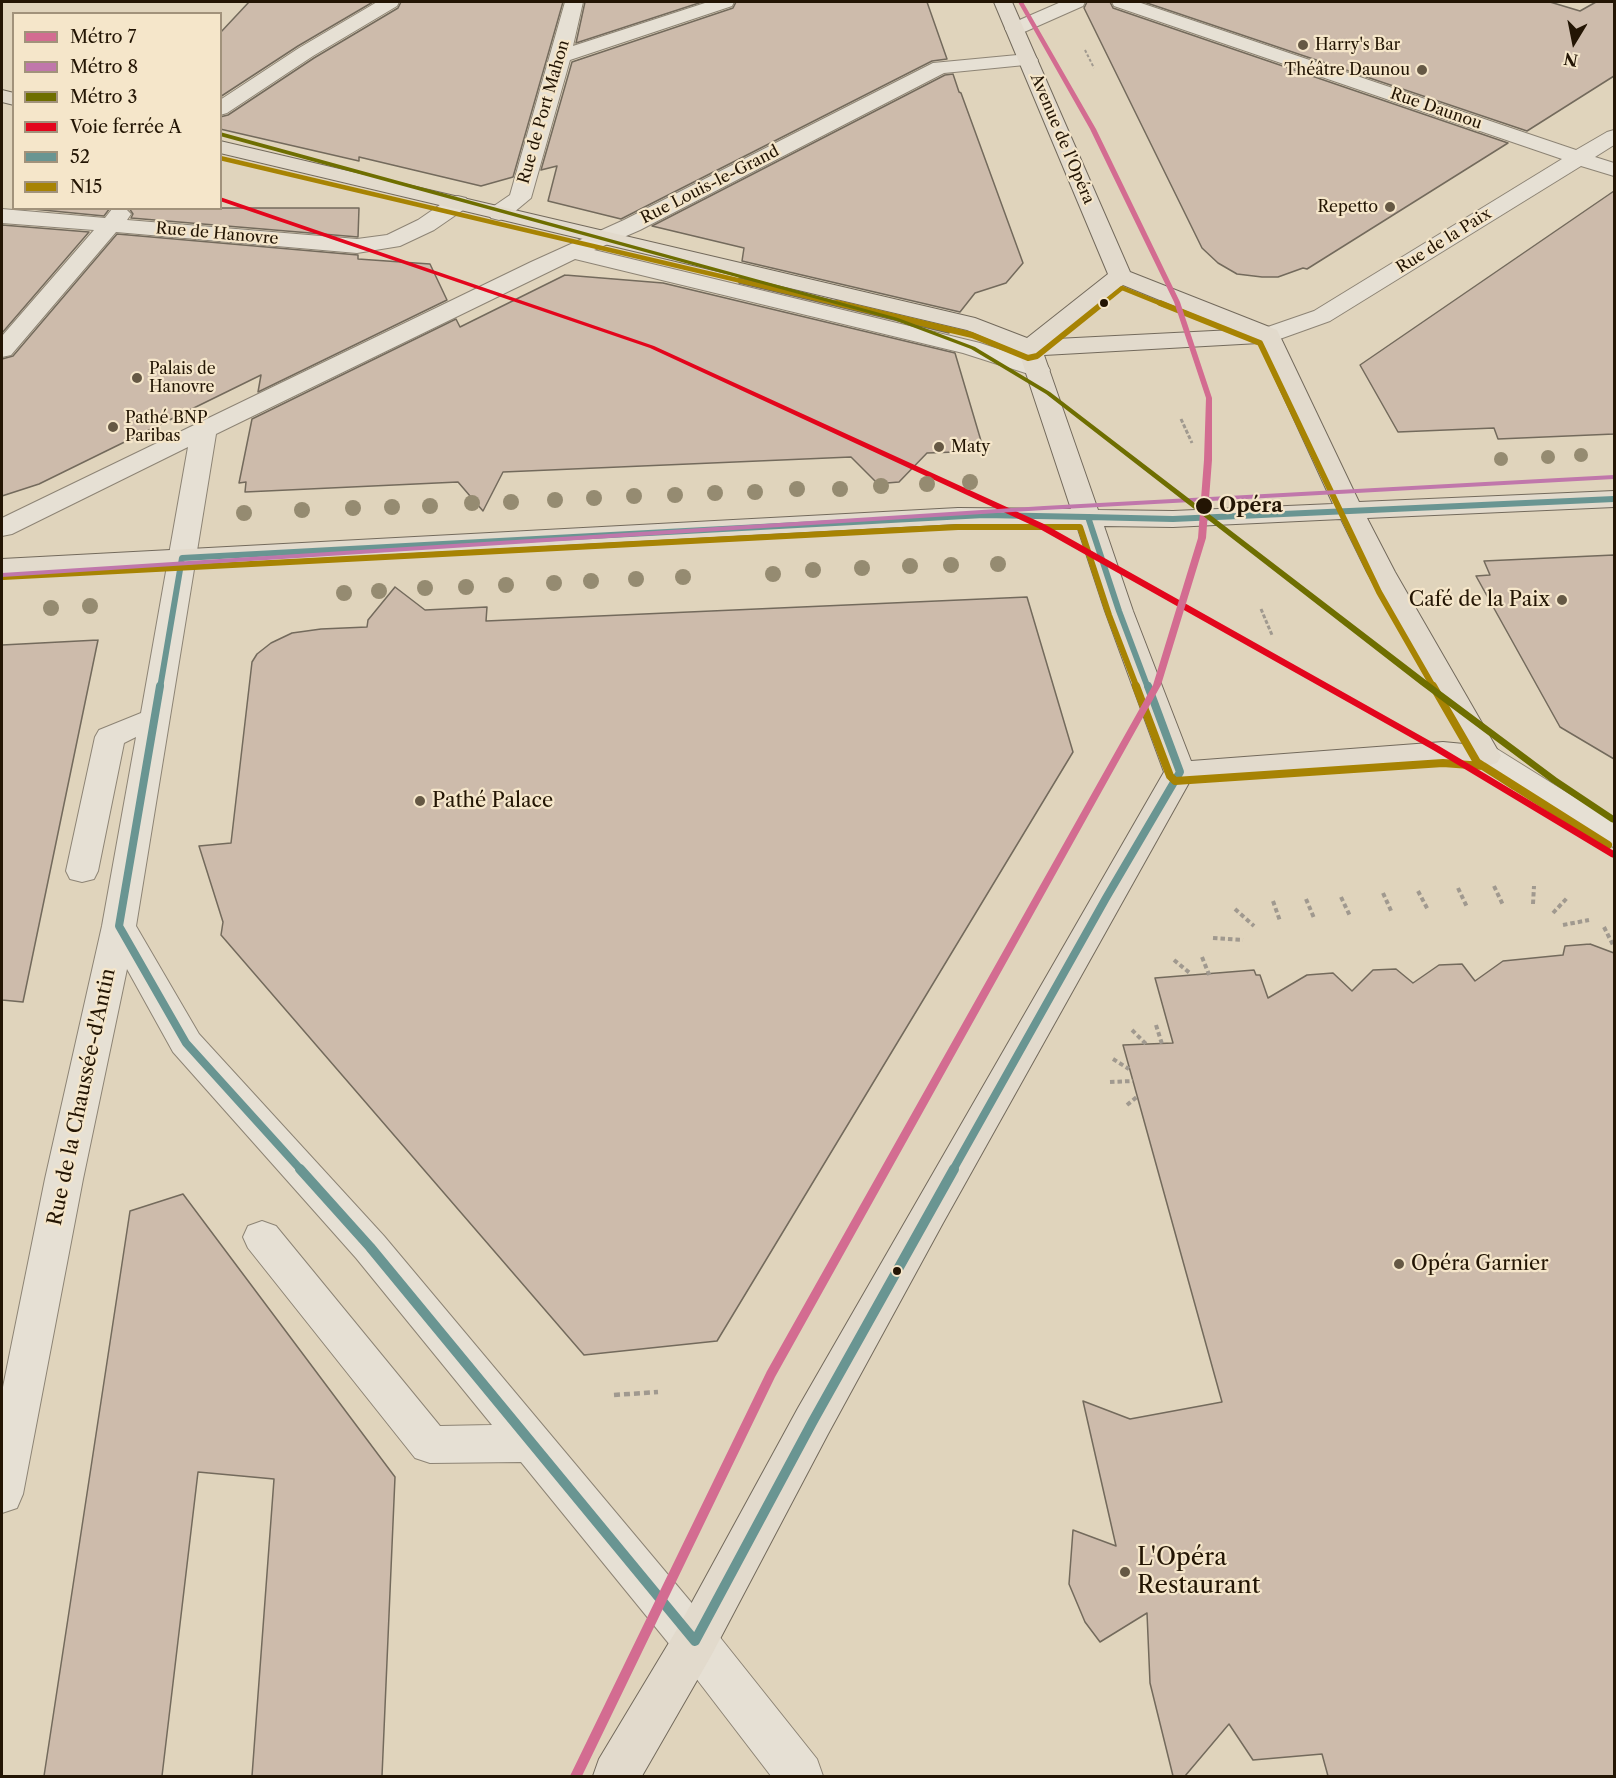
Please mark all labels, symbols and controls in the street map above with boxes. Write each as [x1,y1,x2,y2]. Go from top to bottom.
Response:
legend [12,12,222,210]
north arrow [1544,12,1604,72]
text: Métro 7 [70,26,136,48]
place label: Harry's Bar [1315,35,1400,55]
street label: Rue de Port Mahon [514,38,574,186]
marker: Harry's Bar [1296,38,1310,52]
text: N [1562,49,1579,71]
text: Métro 8 [70,56,138,78]
place label: Théâtre Daunou [1284,60,1410,80]
marker: Théâtre Daunou [1415,63,1429,77]
street label: Avenue de l'Opéra [1026,71,1098,207]
street label: Rue Daunou [1388,84,1484,134]
text: Métro 3 [70,86,137,108]
text: Voie ferrée A [70,116,182,138]
street label: Rue Louis-le-Grand [638,142,782,228]
text: 52 [70,146,90,168]
text: N15 [70,176,102,198]
place label: Repetto [1317,197,1378,217]
marker: Repetto [1383,200,1397,214]
street label: Rue de la Paix [1393,204,1495,278]
street label: Rue de Hanovre [155,219,279,249]
unlabelled marker [1098,297,1110,309]
place label: Palais de Hanovre [149,359,216,397]
marker: Palais de Hanovre [130,371,144,385]
place label: Pathé BNP Paribas [125,408,208,446]
marker: Pathé BNP Paribas [106,420,120,434]
place label: Maty [951,437,990,457]
marker: Maty [932,440,946,454]
place label: Opéra [1219,494,1283,518]
marker: Opéra [1194,496,1214,516]
place label: Café de la Paix [1409,588,1550,612]
marker: Café de la Paix [1555,593,1569,607]
place label: Pathé Palace [432,789,553,813]
marker: Pathé Palace [413,794,427,808]
street label: Rue de la Chaussée-d'Antin [43,966,121,1228]
place label: Opéra Garnier [1411,1252,1549,1276]
marker: Opéra Garnier [1392,1257,1406,1271]
unlabelled marker [891,1265,903,1277]
place label: L'Opéra Restaurant [1137,1544,1260,1600]
marker: L'Opéra Restaurant [1118,1565,1132,1579]

